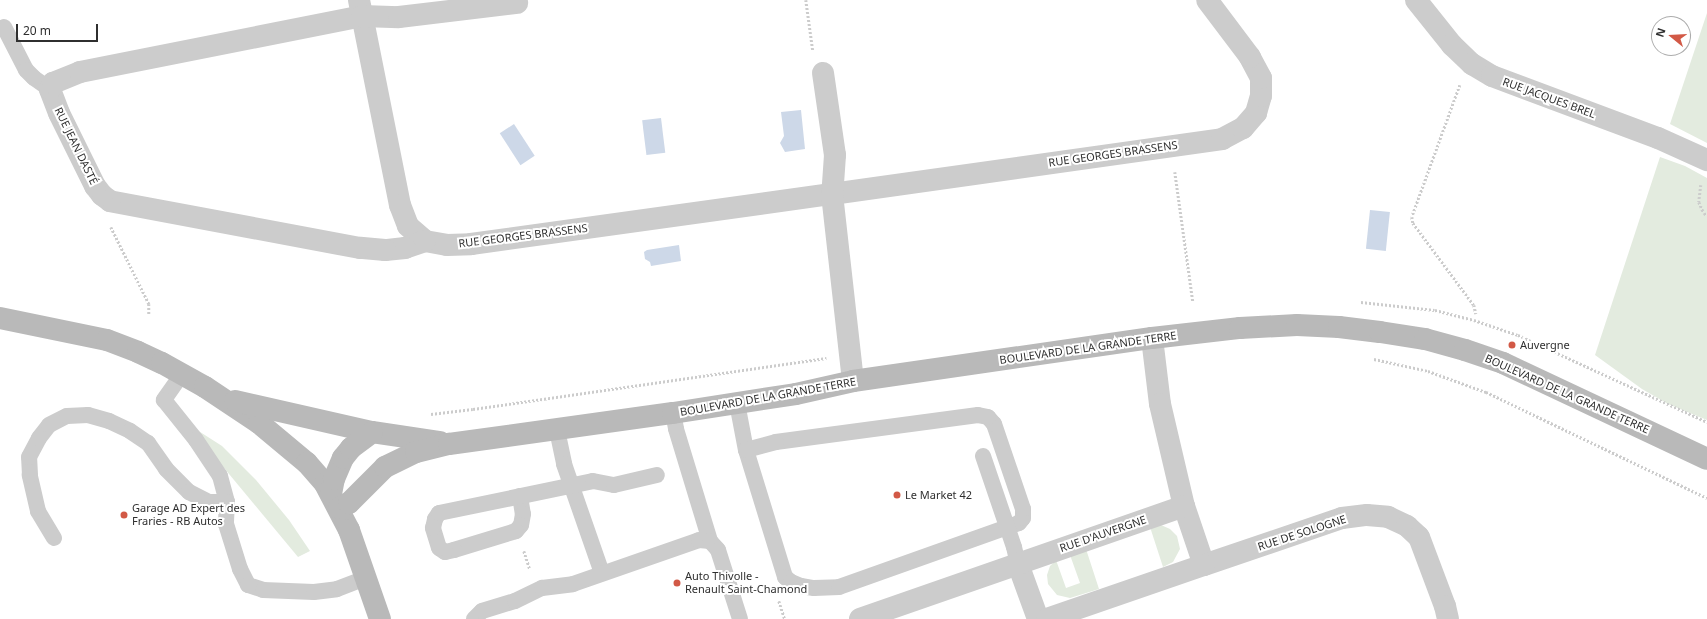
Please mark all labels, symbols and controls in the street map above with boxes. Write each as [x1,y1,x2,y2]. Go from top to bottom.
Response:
scale bar [18,16,100,42]
north arrow [1651,16,1691,56]
text: 20 m [23,22,51,39]
text: N [1652,26,1669,39]
street label: RUE JACQUES BREL [1501,75,1597,121]
street label: RUE JEAN DASTÉ [52,105,100,187]
street label: RUE GEORGES BRASSENS [1048,138,1178,170]
street label: RUE GEORGES BRASSENS [458,222,588,250]
street label: BOULEVARD DE LA GRANDE TERRE [999,329,1177,367]
place label: Auvergne [1520,338,1570,352]
marker: Auvergne [1507,340,1517,350]
street label: BOULEVARD DE LA GRANDE TERRE [1483,352,1651,436]
street label: BOULEVARD DE LA GRANDE TERRE [679,375,857,419]
place label: Le Market 42 [905,488,972,502]
marker: Le Market 42 [892,490,902,500]
place label: Garage AD Expert des Fraries - RB Autos [132,502,245,528]
marker: Garage AD Expert des Fraries - RB Autos [119,510,129,520]
street label: RUE DE SOLOGNE [1256,512,1348,554]
street label: RUE D'AUVERGNE [1058,513,1148,555]
place label: Auto Thivolle - Renault Saint-Chamond [685,570,807,596]
marker: Auto Thivolle - Renault Saint-Chamond [672,578,682,588]

